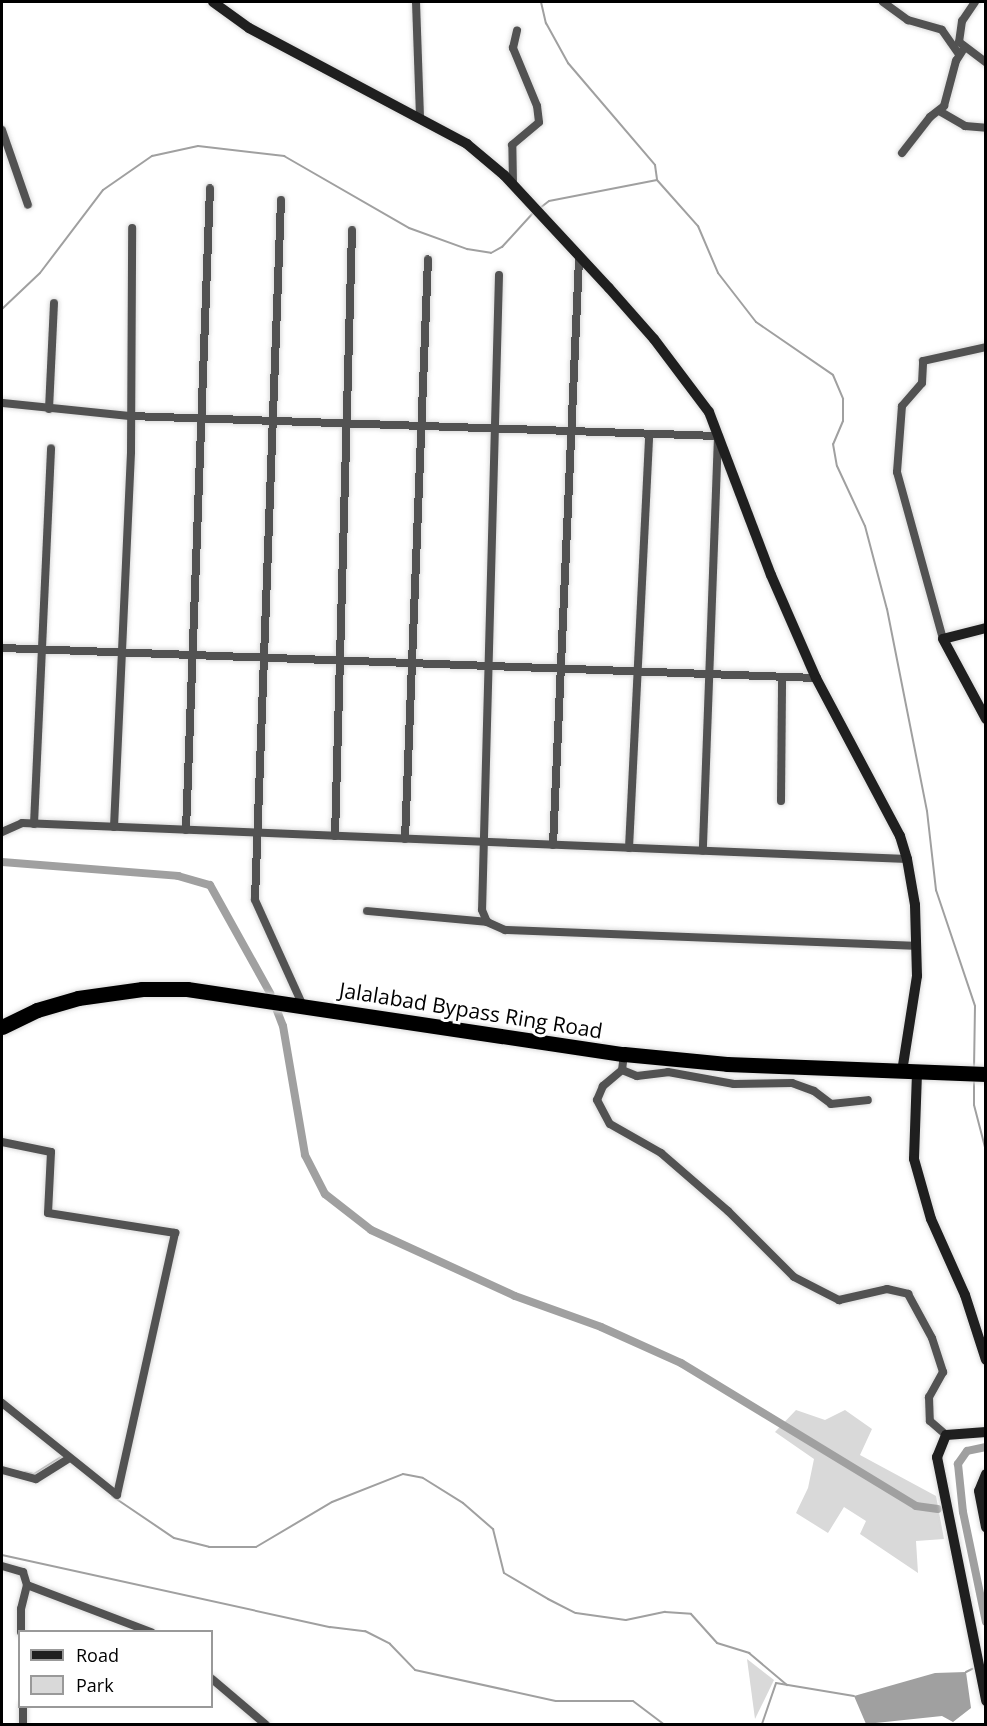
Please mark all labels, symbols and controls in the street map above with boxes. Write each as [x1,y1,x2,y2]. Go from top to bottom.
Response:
street label: Jalalabad Bypass Ring Road [338,977,604,1043]
legend [18,1630,213,1708]
text: Road [76,1643,119,1667]
text: Park [76,1673,114,1697]

